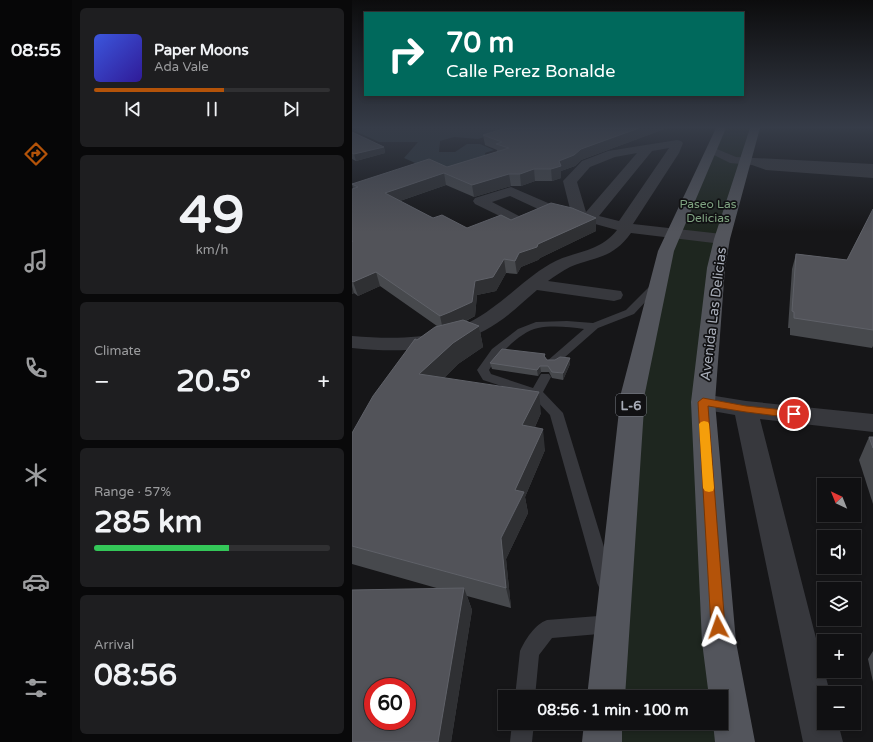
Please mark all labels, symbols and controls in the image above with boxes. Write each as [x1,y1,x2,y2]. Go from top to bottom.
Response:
text: 70 m [446,26,514,60]
icon: right [380,28,432,80]
text: 08:55 [11,39,61,61]
text: Paper Moons [154,41,249,59]
text: Ada Vale [154,59,209,75]
text: Calle Perez Bonalde [446,60,615,82]
icon: previous [122,98,144,120]
icon: pause [201,98,223,120]
icon: next [280,98,302,120]
icon: directions [22,140,50,168]
text: 49 [179,184,245,247]
park label: Paseo Las Delicias [680,197,737,225]
text: km/h [196,242,228,258]
street label: Avenida Las Delicias [697,246,730,382]
icon: music [22,247,50,275]
text: Climate [94,343,141,359]
icon: phone [22,354,50,382]
text: 20.5° [176,363,251,400]
text: − [94,369,110,395]
text: + [318,369,330,395]
road number: L-6 [616,394,646,416]
pin [777,397,811,431]
icon: arrive [783,403,805,425]
icon: climate [22,461,50,489]
north arrow [817,478,861,522]
map controls [817,478,861,730]
text: Range · 57% [94,484,171,500]
text: 285 km [94,504,202,541]
button: sound [817,530,861,574]
icon: car [22,568,50,596]
button: layers [817,582,861,626]
position arrow [697,606,739,648]
button: + [817,634,861,678]
text: Arrival [94,637,134,653]
text: 08:56 [94,657,177,694]
icon: filters [22,674,50,702]
speed limit sign: 60 [364,678,416,730]
button: − [817,686,861,730]
text: 08:56 · 1 min · 100 m [538,701,688,719]

